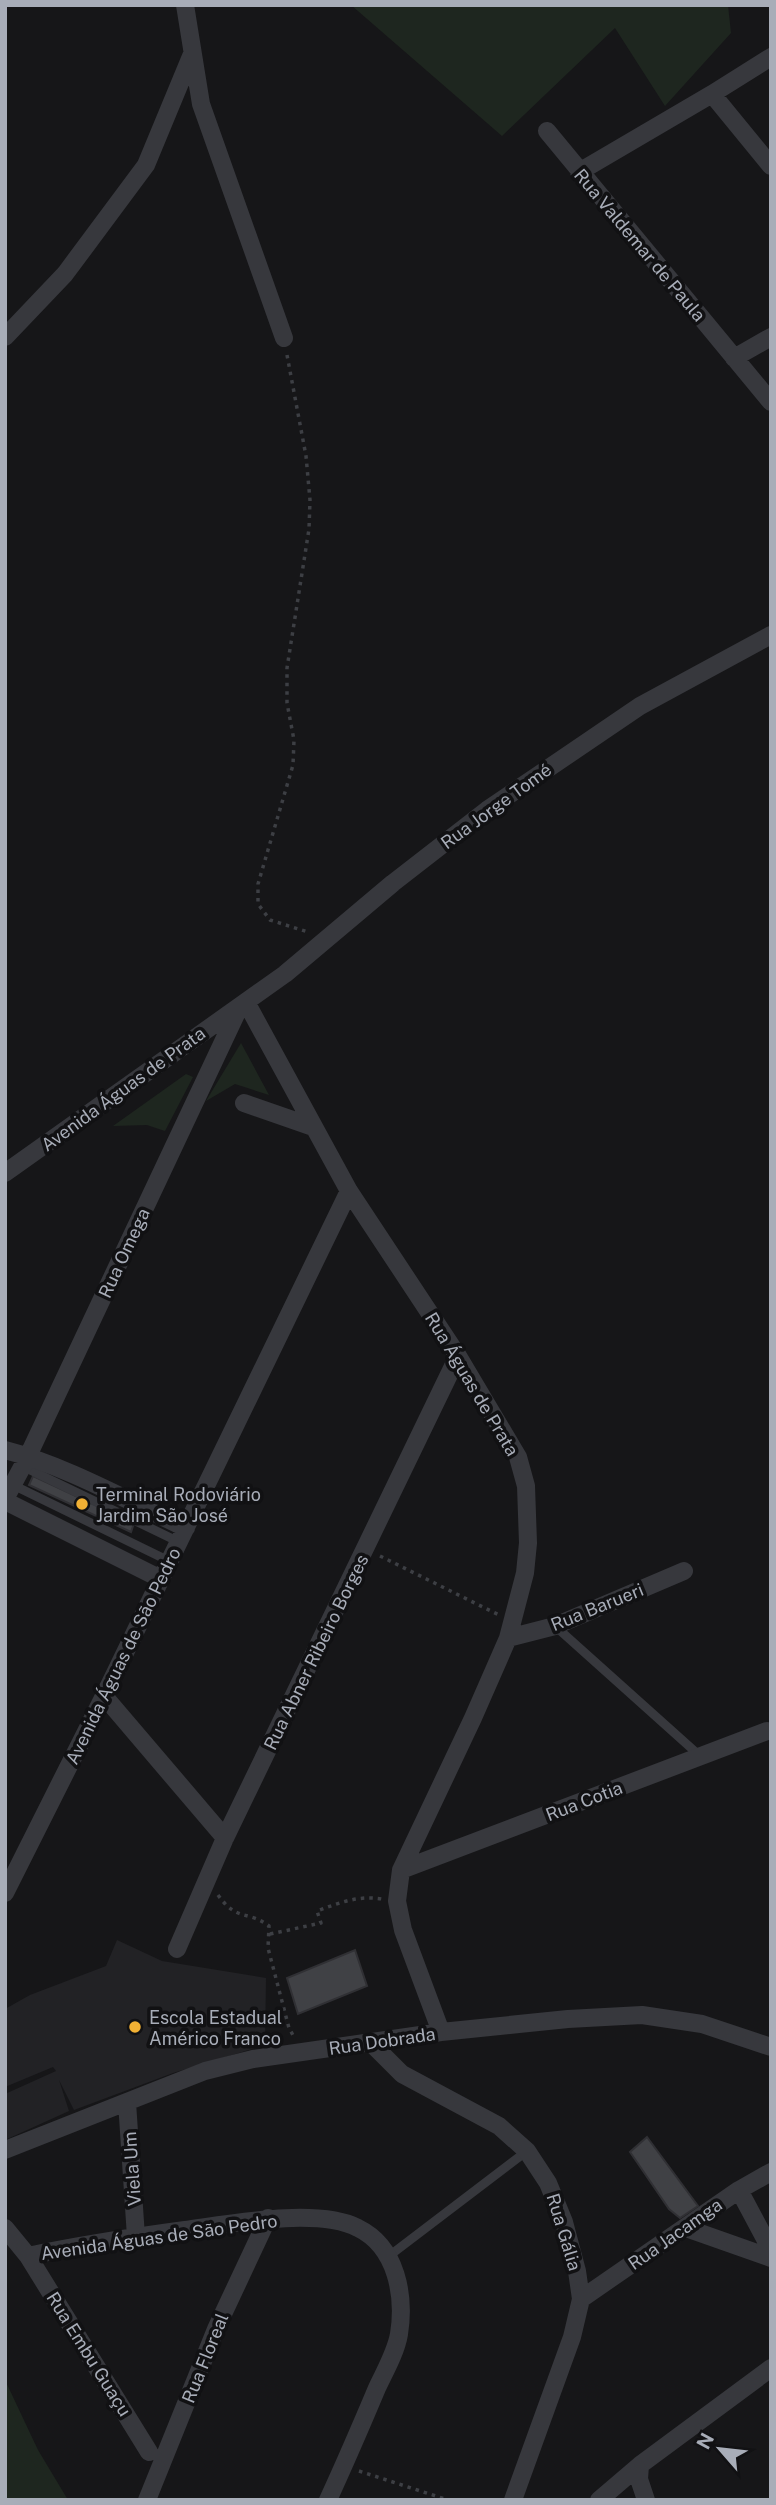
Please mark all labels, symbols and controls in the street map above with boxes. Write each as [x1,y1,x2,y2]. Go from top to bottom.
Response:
street label: Rua Valdemar de Paula [570,164,710,326]
street label: Rua Jorge Tomé [437,759,555,853]
street label: Avenida Águas de Prata [36,1022,209,1156]
street label: Rua Omega [94,1205,154,1301]
street label: Rua Águas de Prata [421,1308,524,1460]
place label: Terminal Rodoviário Jardim São José [96,1484,261,1526]
marker: Terminal Rodoviário Jardim São José [74,1496,90,1512]
street label: Avenida Águas de São Pedro [60,1544,185,1768]
street label: Rua Abner Ribeiro Borges [259,1551,373,1753]
street label: Rua Barueri [548,1579,646,1635]
street label: Rua Cotia [543,1777,625,1825]
place label: Escola Estadual Américo Franco [149,2007,282,2049]
marker: Escola Estadual Américo Franco [127,2019,143,2035]
street label: Rua Dobrada [327,2023,437,2059]
street label: Viela Um [119,2131,145,2207]
street label: Rua Gália [542,2191,586,2273]
street label: Rua Jacamga [624,2194,726,2274]
street label: Avenida Águas de São Pedro [39,2209,279,2264]
street label: Rua Embu Guaçu [42,2288,136,2420]
street label: Rua Floreal [177,2310,233,2406]
north arrow [685,2414,755,2484]
text: N [692,2429,718,2453]

